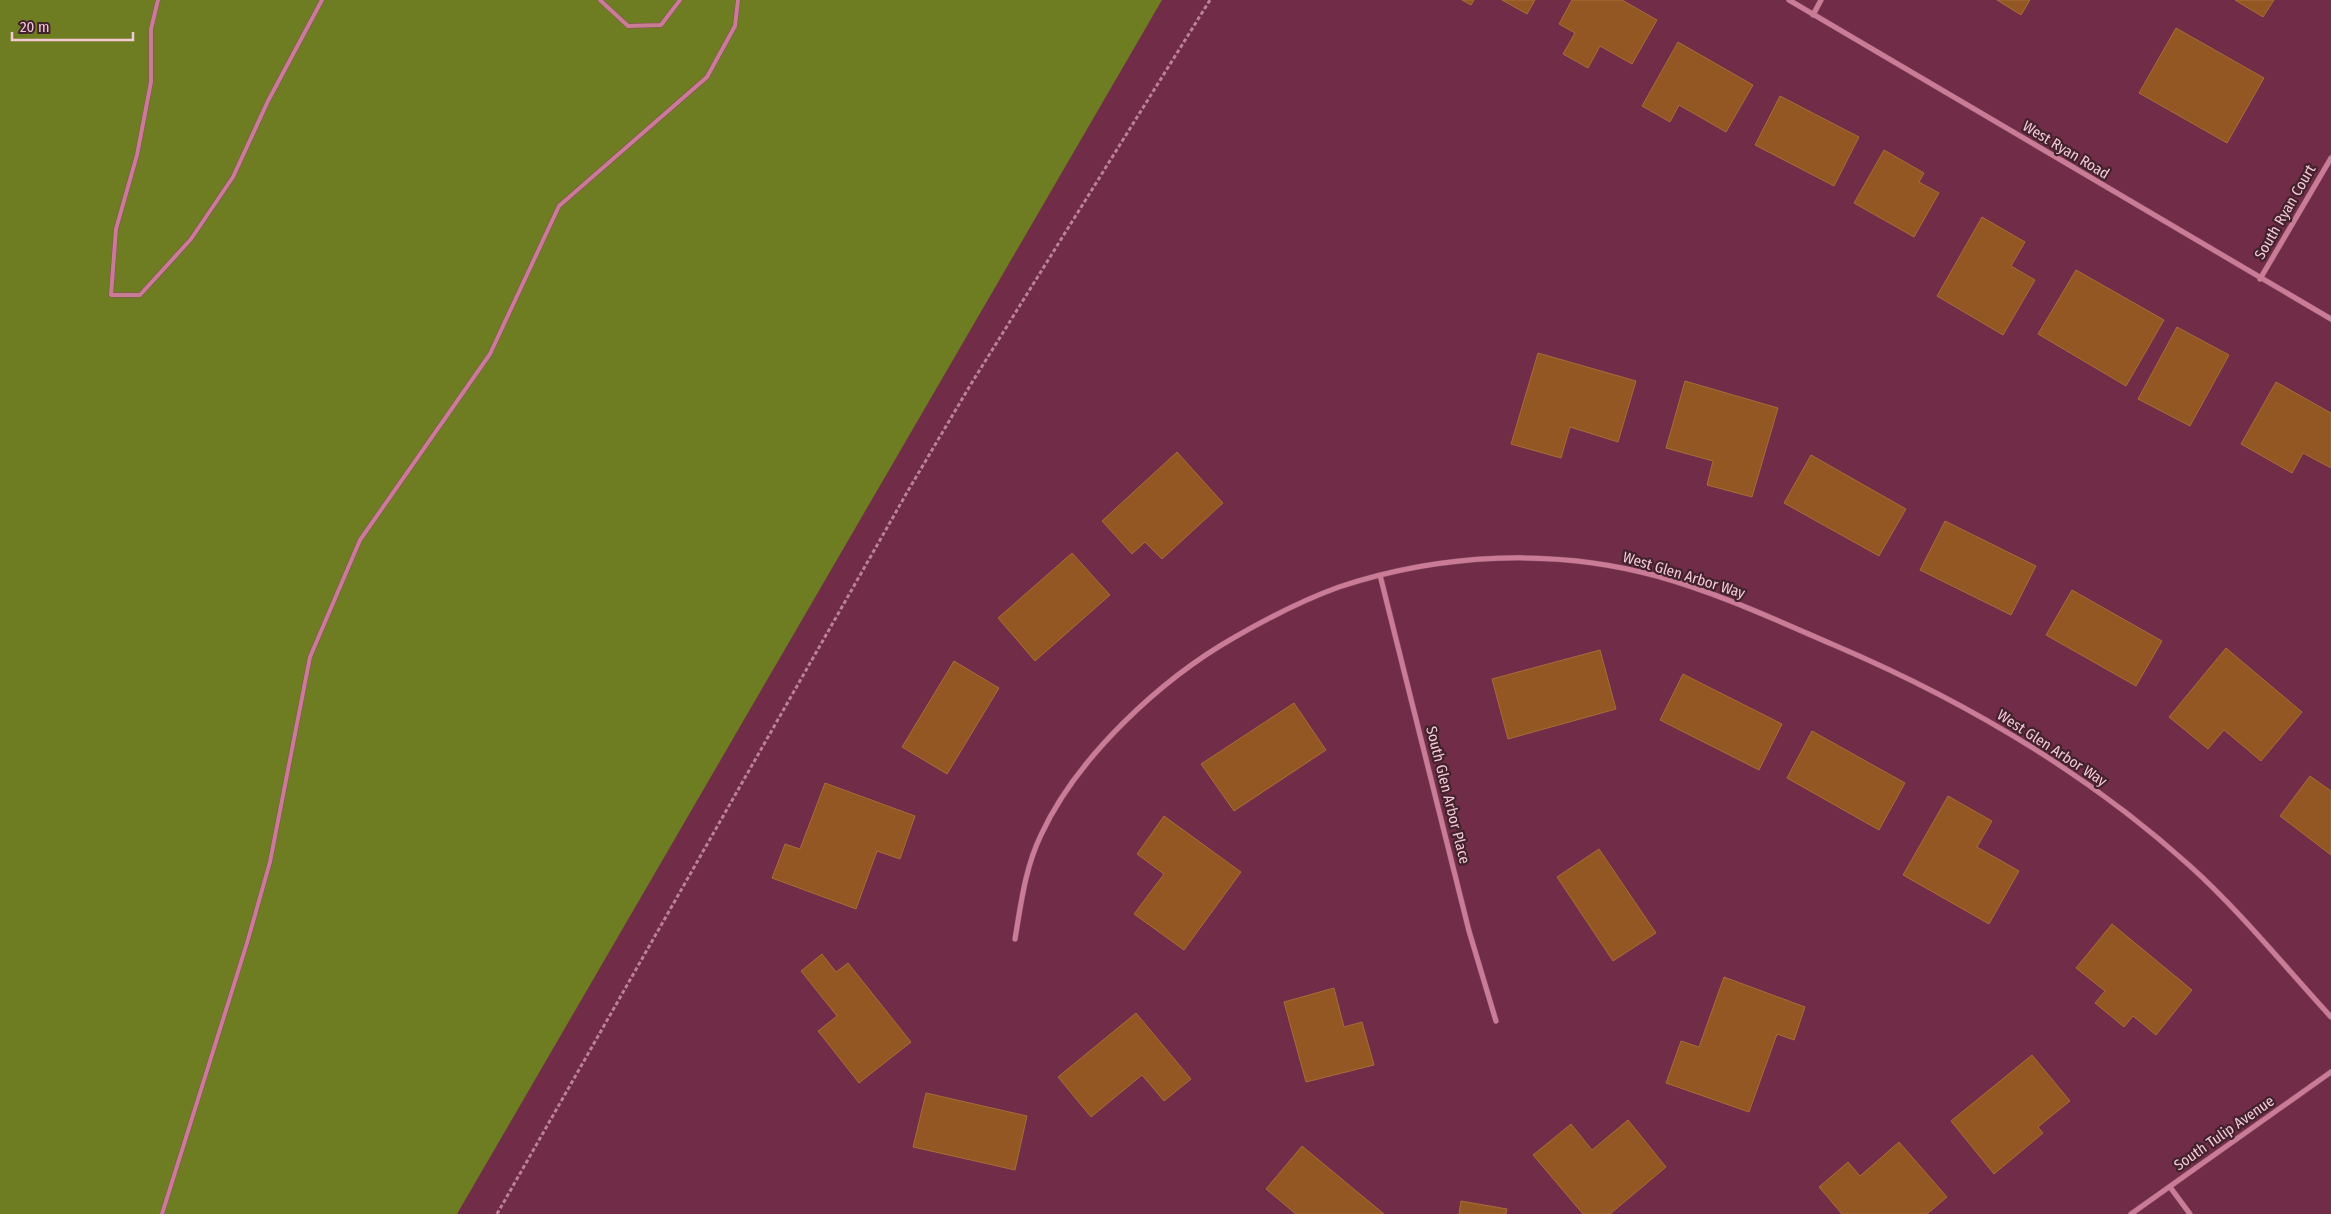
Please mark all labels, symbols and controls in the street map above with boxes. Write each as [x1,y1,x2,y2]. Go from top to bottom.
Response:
scale bar [12,10,134,42]
text: 20 m [20,18,50,36]
street label: West Ryan Road [2019,117,2113,183]
street label: South Ryan Court [2251,161,2319,262]
street label: West Glen Arbor Way [1621,548,1748,602]
street label: West Glen Arbor Way [1994,706,2110,790]
street label: South Glen Arbor Place [1422,724,1474,866]
street label: South Tulip Avenue [2170,1092,2278,1174]

